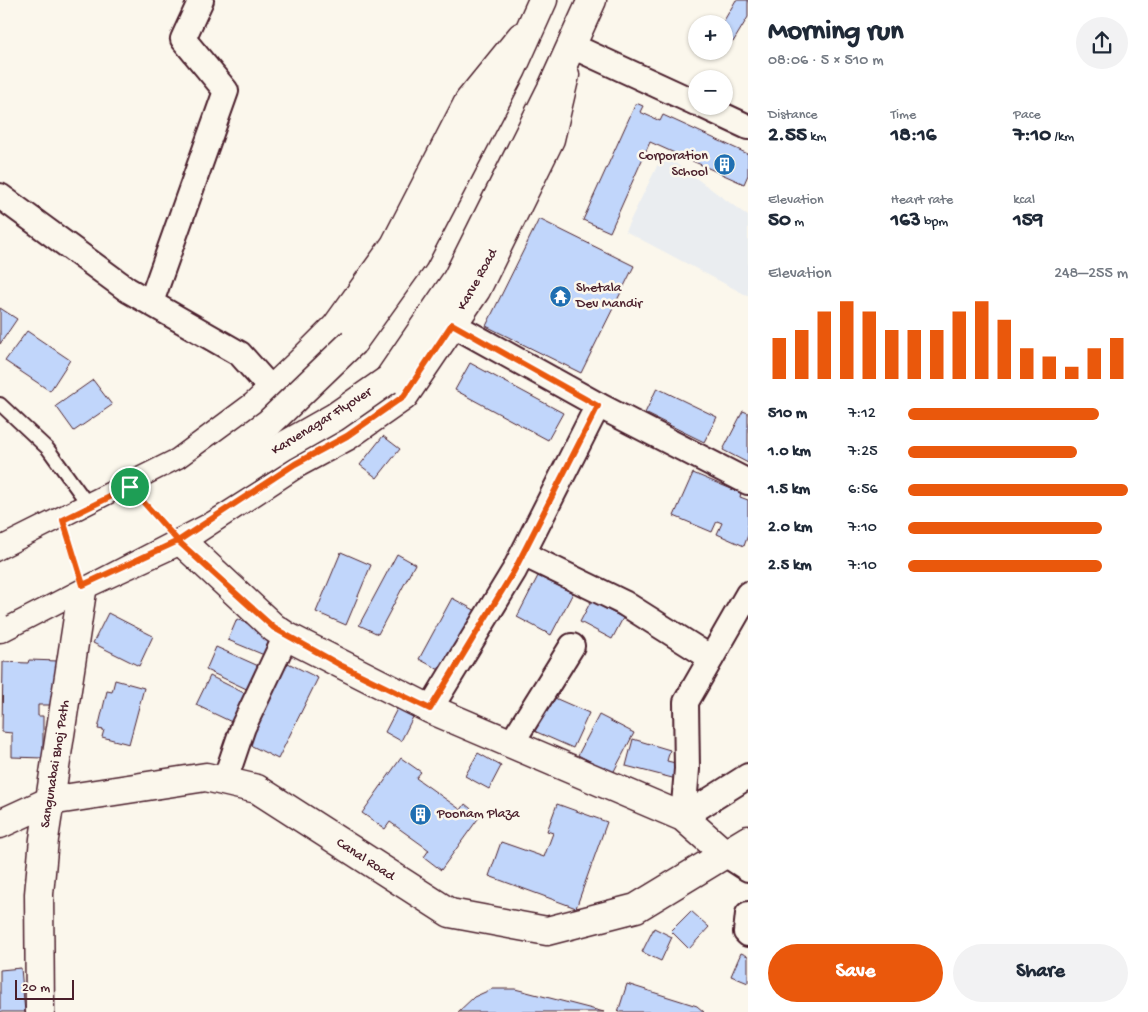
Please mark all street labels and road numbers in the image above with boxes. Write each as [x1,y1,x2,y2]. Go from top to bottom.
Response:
street label: Karve Road [454,245,503,314]
street label: Karvenagar Flyover [269,384,376,460]
street label: Sangunabai Bhoj Path [37,698,75,829]
street label: Canal Road [332,835,399,886]

